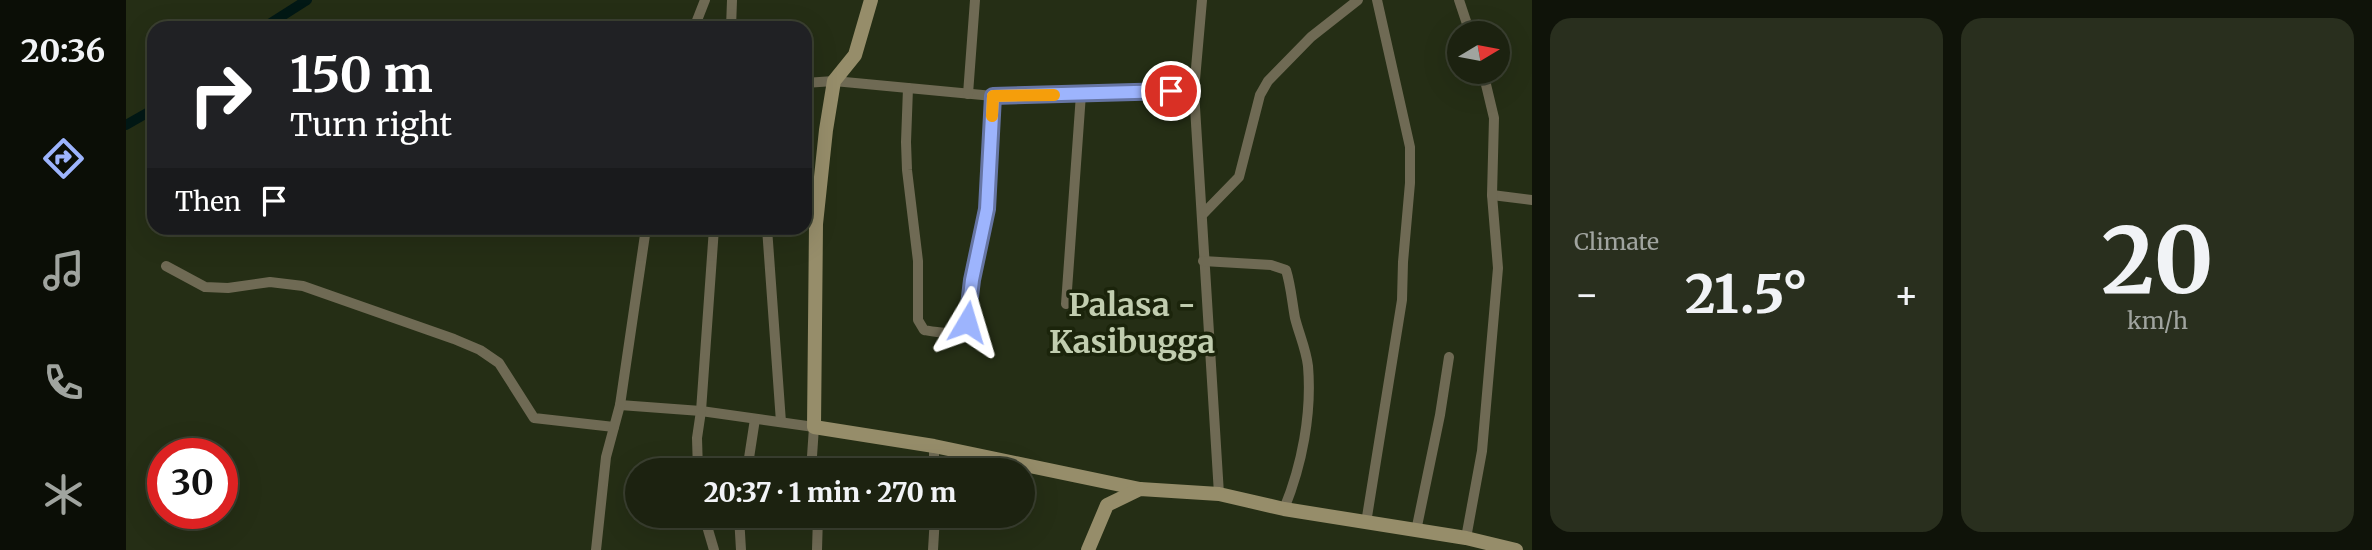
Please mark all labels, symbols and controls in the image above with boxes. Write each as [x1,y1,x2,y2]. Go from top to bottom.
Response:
north arrow [1447,21,1510,84]
map controls [1447,21,1510,84]
text: 20:36 [21,31,105,71]
text: 150 m [290,44,433,105]
icon: right [175,49,266,140]
pin [1141,61,1201,121]
icon: arrive [1152,72,1190,110]
text: Turn right [290,105,452,145]
icon: directions [39,134,88,183]
icon: arrive [255,182,293,220]
text: Then [175,185,241,218]
text: 20 [2101,203,2214,318]
text: Climate [1574,227,1659,256]
icon: music [39,246,88,295]
text: 21.5° [1685,262,1808,327]
text: − [1574,271,1599,318]
text: + [1894,271,1919,318]
position arrow [930,285,1004,359]
district label: Palasa - Kasibugga [1049,285,1215,362]
text: km/h [2127,306,2188,335]
icon: phone [39,358,88,407]
speed limit sign: 30 [147,438,238,529]
icon: climate [39,470,88,519]
text: 20:37 · 1 min · 270 m [704,476,956,509]

